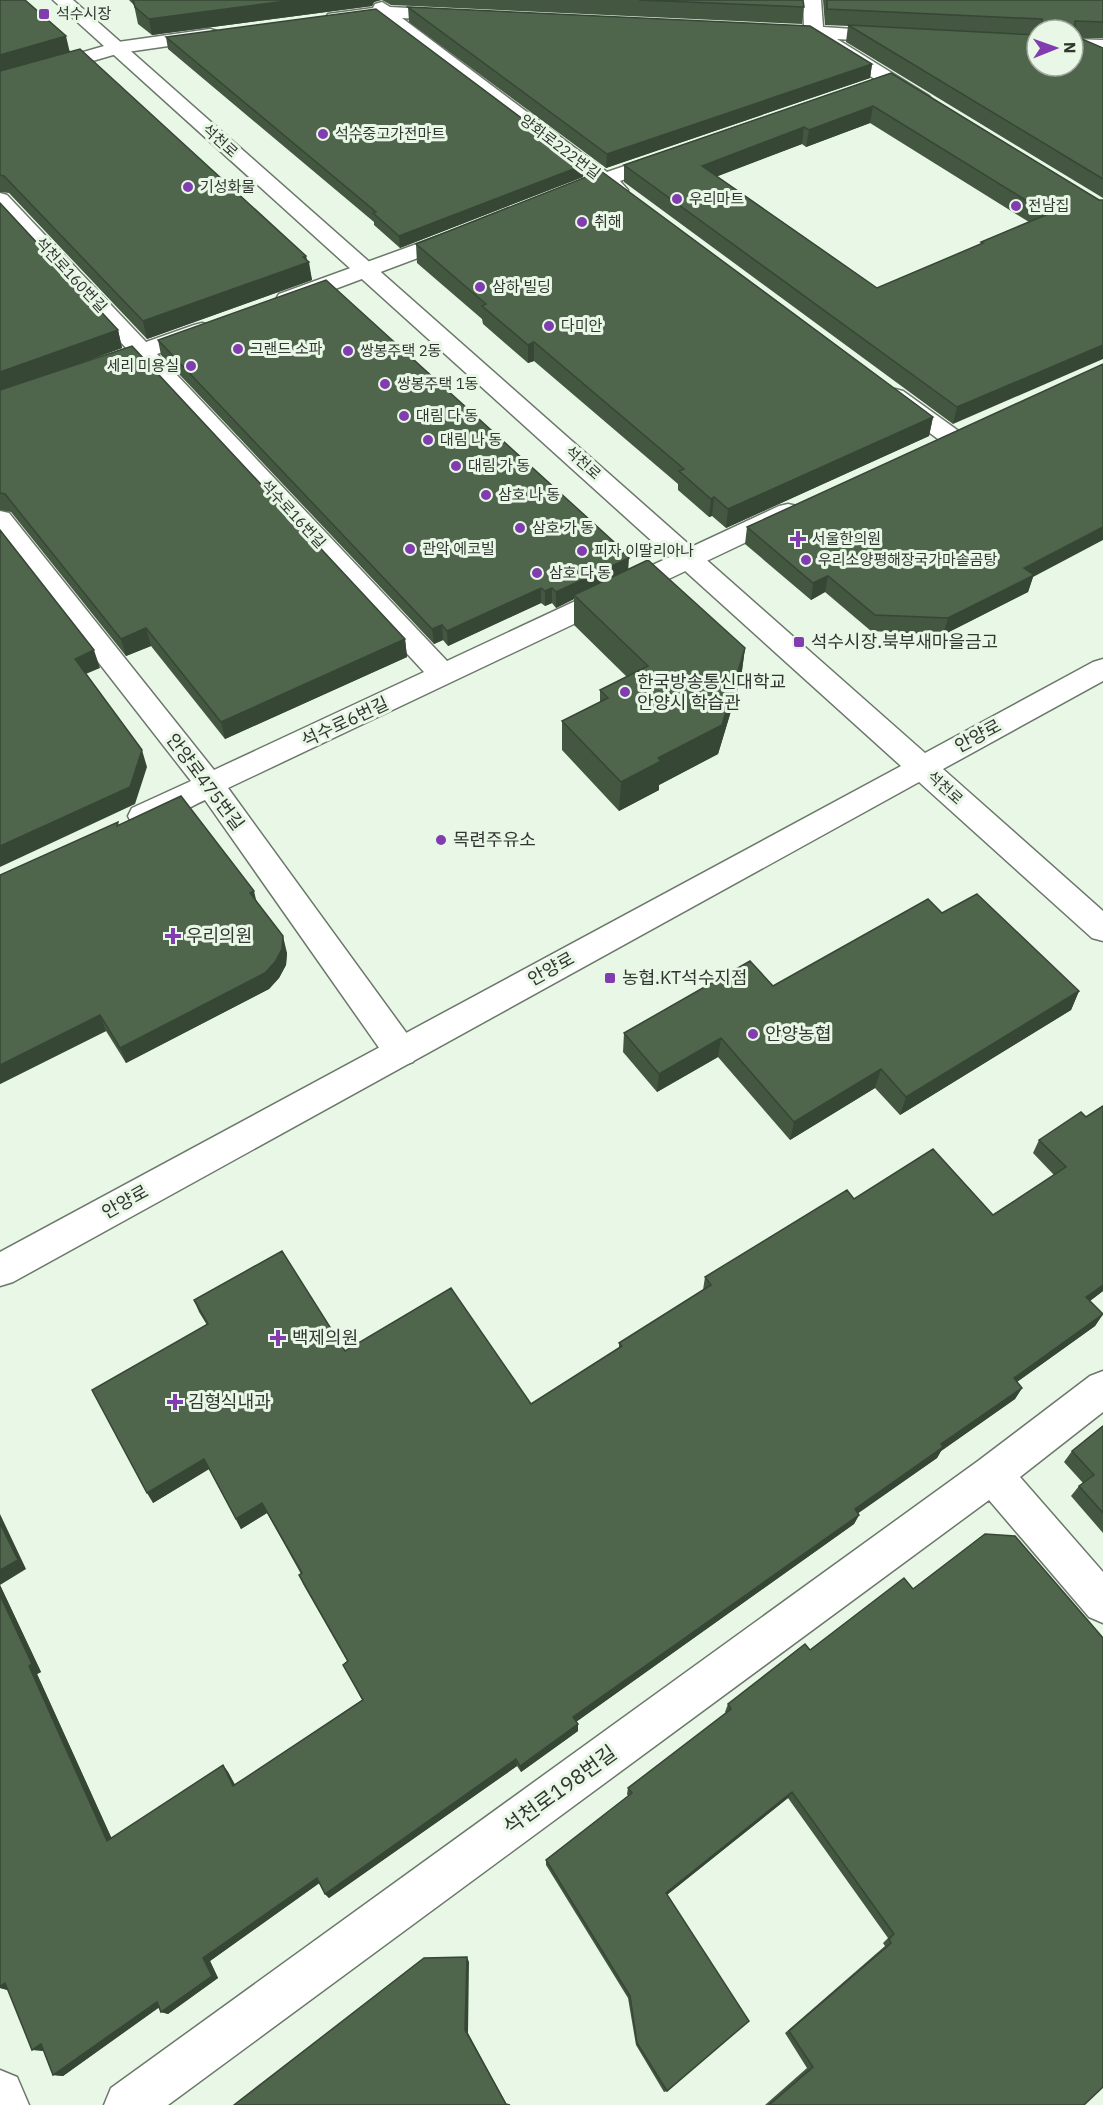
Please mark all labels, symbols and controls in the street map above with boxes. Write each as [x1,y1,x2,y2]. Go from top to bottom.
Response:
place label: 석수시장 [56,4,111,23]
marker: 석수시장 [37,7,51,21]
north arrow [1025,18,1085,78]
text: N [1060,42,1080,54]
street label: 양화로222번길 [516,110,604,183]
street label: 석천로 [199,120,242,162]
place label: 석수중고가전마트 [335,124,446,143]
marker: 석수중고가전마트 [316,127,330,141]
place label: 기성화물 [200,177,255,196]
marker: 기성화물 [181,180,195,194]
place label: 우리마트 [689,189,744,208]
marker: 우리마트 [670,192,684,206]
place label: 전남집 [1028,196,1069,215]
marker: 전남집 [1009,199,1023,213]
place label: 취해 [594,212,622,231]
marker: 취해 [575,215,589,229]
street label: 석천로160번길 [32,233,111,316]
place label: 삼하 빌딩 [492,277,551,296]
marker: 삼하 빌딩 [473,280,487,294]
place label: 다미안 [561,316,603,335]
marker: 다미안 [542,319,556,333]
place label: 그랜드 소파 [250,339,323,358]
place label: 쌍봉주택 2동 [360,341,442,360]
marker: 그랜드 소파 [231,342,245,356]
marker: 쌍봉주택 2동 [341,344,355,358]
place label: 세리 미용실 [106,356,179,375]
marker: 세리 미용실 [184,359,198,373]
place label: 쌍봉주택 1동 [397,374,479,393]
marker: 쌍봉주택 1동 [378,377,392,391]
place label: 대림 다 동 [416,406,478,425]
marker: 대림 다 동 [397,409,411,423]
place label: 대림 나 동 [440,430,502,449]
marker: 대림 나 동 [421,433,435,447]
street label: 석천로 [562,442,605,484]
place label: 대림 가 동 [468,456,530,475]
marker: 대림 가 동 [449,459,463,473]
street label: 석수로16번길 [257,475,330,552]
place label: 삼호 나 동 [498,485,560,504]
marker: 삼호 나 동 [479,488,493,502]
place label: 삼호 가 동 [532,518,594,537]
marker: 삼호 가 동 [513,521,527,535]
place label: 서울한의원 [812,529,881,548]
marker: 서울한의원 [789,530,807,548]
place label: 관악 에코빌 [422,539,495,558]
place label: 피자 이딸리아나 [594,541,694,560]
marker: 관악 에코빌 [403,542,417,556]
marker: 피자 이딸리아나 [575,544,589,558]
place label: 우리소양평해장국가마솥곰탕 [818,550,998,569]
marker: 우리소양평해장국가마솥곰탕 [799,553,813,567]
place label: 삼호 다 동 [549,563,611,582]
marker: 삼호 다 동 [530,566,544,580]
place label: 석수시장.북부새마을금고 [811,630,998,653]
marker: 석수시장.북부새마을금고 [792,635,806,649]
place label: 한국방송통신대학교 안양시 학습관 [637,670,786,714]
marker: 한국방송통신대학교 안양시 학습관 [618,685,632,699]
street label: 석수로6번길 [298,691,392,752]
street label: 안양로 [950,714,1005,757]
street label: 안양로475번길 [162,729,249,835]
street label: 석천로 [924,767,967,809]
place label: 목련주유소 [453,828,536,851]
marker: 목련주유소 [434,833,448,847]
place label: 우리의원 [186,924,252,947]
marker: 우리의원 [164,927,182,945]
street label: 안양로 [523,946,578,991]
place label: 농협.KT석수지점 [622,966,748,989]
marker: 농협.KT석수지점 [603,971,617,985]
place label: 안양농협 [765,1022,831,1045]
marker: 안양농협 [746,1027,760,1041]
street label: 안양로 [97,1179,152,1224]
place label: 백제의원 [292,1326,358,1349]
marker: 백제의원 [269,1329,287,1347]
place label: 김형식내과 [188,1390,271,1413]
marker: 김형식내과 [166,1393,184,1411]
street label: 석천로198번길 [497,1738,622,1840]

